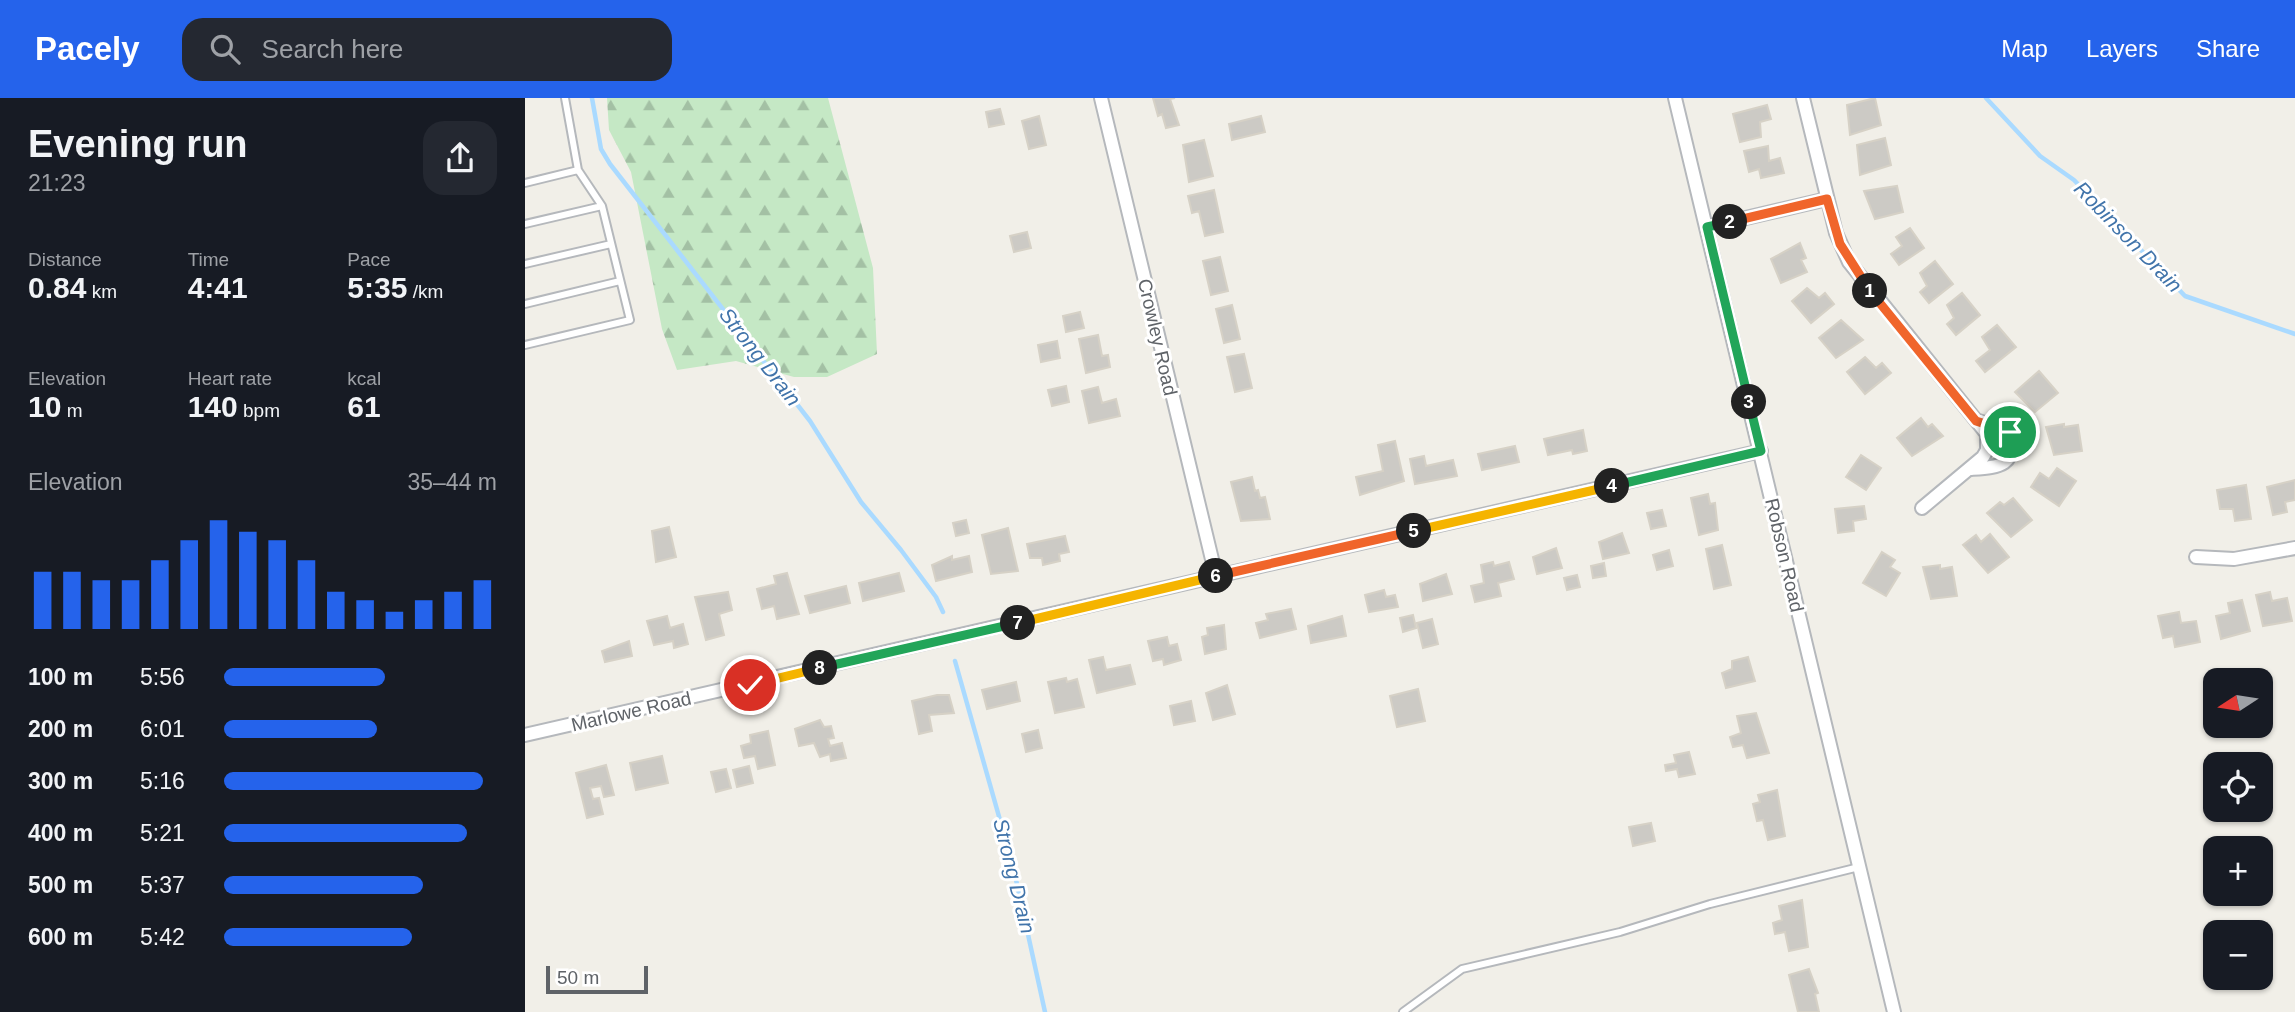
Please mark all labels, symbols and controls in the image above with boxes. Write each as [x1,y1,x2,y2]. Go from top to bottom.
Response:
search box [182,18,672,81]
text: Pacely [35,30,140,67]
icon: search [206,30,244,68]
text: Search here [262,34,403,64]
text: Map [2001,35,2048,62]
text: Layers [2086,35,2158,62]
text: Share [2196,35,2260,62]
button: share [423,121,497,195]
text: Evening run [28,123,248,165]
text: 21:23 [28,170,86,196]
water label: Robinson Drain [2070,177,2187,297]
pin: 2 [1713,204,1747,240]
text: 2 [1724,211,1735,232]
text: Distance [28,249,102,270]
text: Time [188,249,229,270]
text: Pace [347,249,391,270]
text: 0.84 [28,271,86,304]
text: 4:41 [188,271,248,304]
text: 5:35 [347,271,407,304]
pin: 1 [1853,274,1887,308]
street label: Crowley Road [1134,277,1181,398]
text: 1 [1864,280,1875,301]
text: km [86,281,117,302]
text: /km [407,281,443,302]
water label: Strong Drain [715,303,806,410]
text: Elevation [28,368,106,389]
text: Heart rate [188,368,272,389]
text: kcal [347,368,381,389]
pin: 3 [1731,384,1767,420]
text: 10 [28,390,61,423]
text: 140 [188,390,238,423]
text: 61 [347,390,381,423]
text: 3 [1743,391,1754,412]
text: m [61,400,82,421]
text: bpm [238,400,280,421]
pin [1980,402,2040,462]
icon: arrive [1991,413,2029,451]
pin: 4 [1595,468,1629,504]
text: Elevation [28,469,123,495]
text: 35–44 m [407,469,497,495]
text: 4 [1606,475,1617,496]
street label: Robson Road [1761,496,1808,614]
pin: 5 [1397,514,1431,548]
text: 5 [1408,520,1419,541]
pin: 6 [1199,559,1233,594]
text: 6 [1210,565,1221,586]
pin: 7 [1001,606,1035,640]
text: 7 [1012,612,1023,633]
pin: 8 [803,650,837,686]
pin [720,655,780,715]
text: 8 [814,657,825,678]
text: 100 m [28,664,93,690]
text: 5:56 [140,664,185,690]
icon: check [731,666,769,704]
north arrow [2203,668,2273,738]
map controls [2203,668,2273,990]
street label: Marlowe Road [569,687,693,735]
text: 200 m [28,716,93,742]
text: 6:01 [140,716,185,742]
button: locate [2203,752,2273,822]
text: 300 m [28,768,93,794]
text: 5:16 [140,768,185,794]
water label: Strong Drain [989,816,1040,936]
text: 400 m [28,820,93,846]
text: 5:21 [140,820,185,846]
button: + [2203,836,2273,906]
text: 500 m [28,872,93,898]
text: 5:37 [140,872,185,898]
button: − [2203,920,2273,990]
text: 600 m [28,924,93,950]
text: 5:42 [140,924,185,950]
scale bar [546,963,647,995]
text: 50 m [557,967,599,988]

